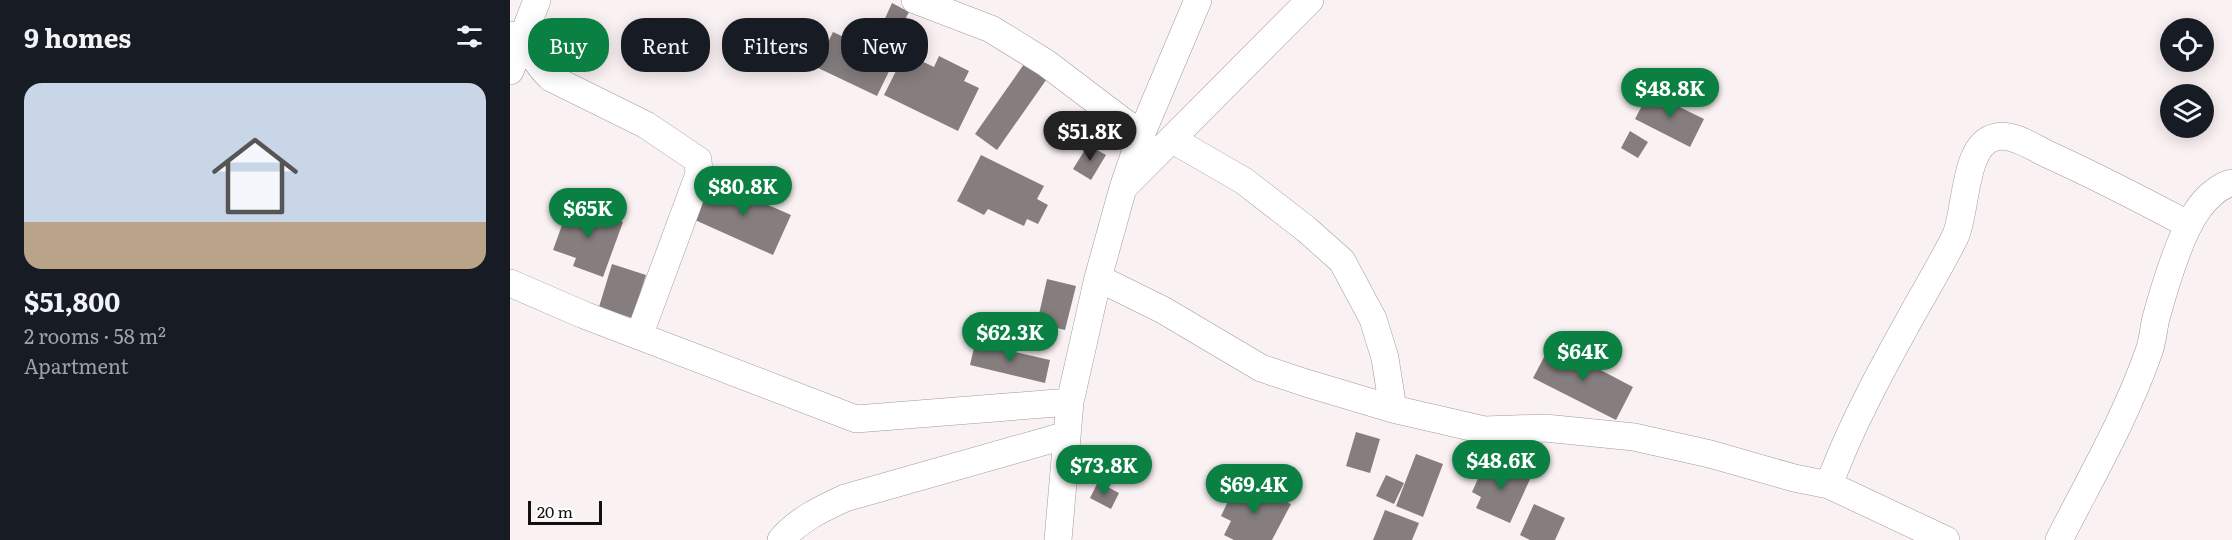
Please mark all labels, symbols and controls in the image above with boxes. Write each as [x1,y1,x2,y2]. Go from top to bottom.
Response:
text: 9 homes [24,17,131,56]
chip: Buy [528,18,609,72]
chip: Rent [621,18,710,72]
chip: Filters [722,18,829,72]
chip: New [841,18,928,72]
map controls [2160,18,2214,138]
button: locate [2160,18,2214,72]
icon: filters [453,20,486,53]
pin: $48.8K [1621,68,1719,119]
text: $48.8K [1635,72,1705,102]
button: layers [2160,84,2214,138]
pin: $51.8K [1041,111,1139,162]
text: $51.8K [1057,115,1123,145]
icon: home [201,122,309,230]
pin: $80.8K [694,166,792,217]
text: $80.8K [708,170,778,200]
pin: $65K [552,188,624,239]
text: $65K [563,192,613,222]
text: $51,800 [24,281,120,320]
pin: $62.3K [961,312,1059,363]
text: $62.3K [976,316,1044,346]
text: 2 rooms · 58 m² [24,320,166,350]
pin: $64K [1547,331,1619,382]
text: $64K [1557,335,1609,365]
text: Apartment [24,350,129,380]
pin: $48.6K [1452,440,1550,491]
text: $48.6K [1466,444,1536,474]
pin: $73.8K [1055,445,1153,496]
text: $73.8K [1070,449,1138,479]
pin: $69.4K [1205,464,1303,515]
text: $69.4K [1220,468,1288,498]
scale bar [528,498,602,526]
text: 20 m [537,499,573,523]

